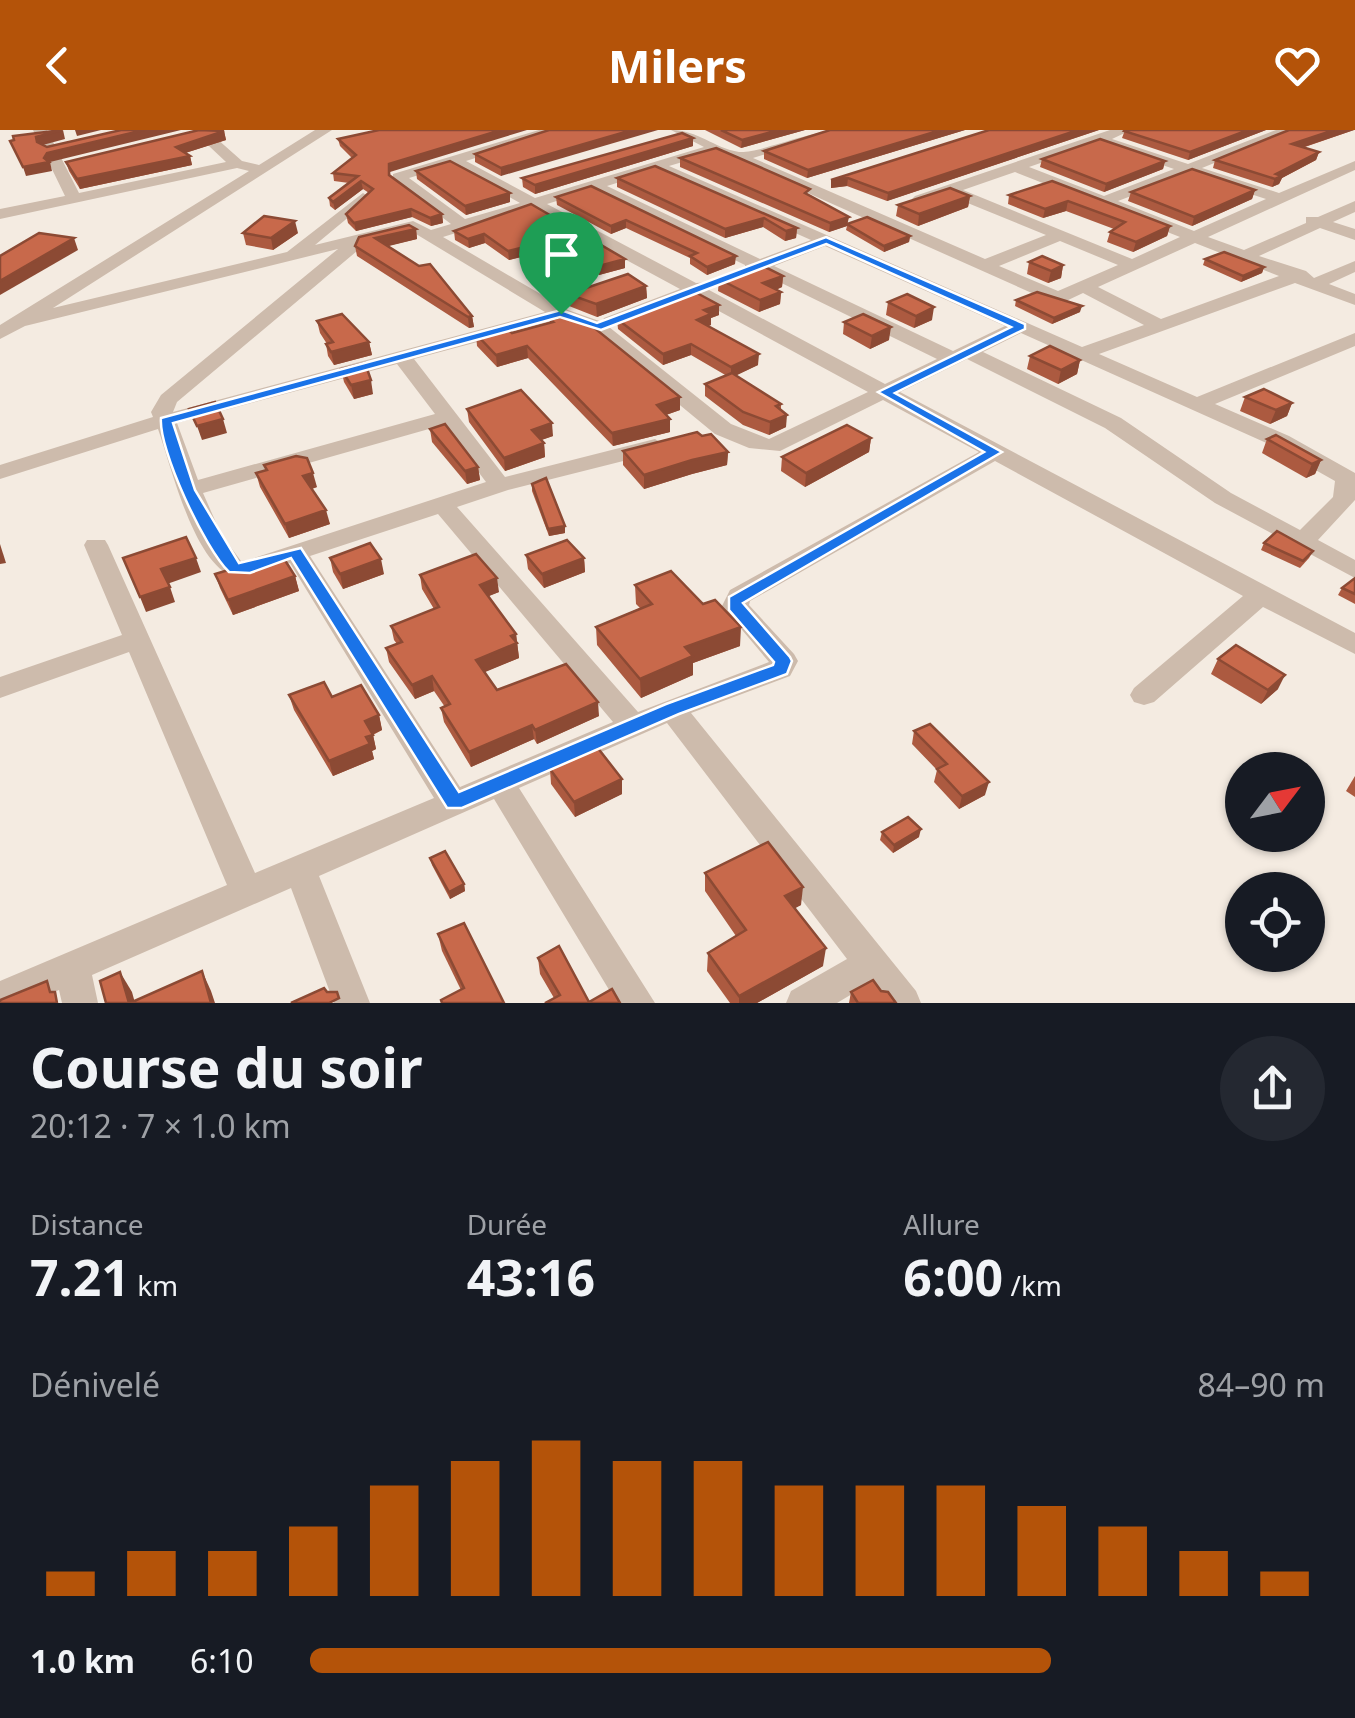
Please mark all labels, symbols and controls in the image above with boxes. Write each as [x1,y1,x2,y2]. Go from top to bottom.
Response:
text: Milers [608,35,747,96]
icon: back [30,38,85,93]
icon: heart [1270,38,1325,93]
pin [519,212,604,315]
icon: arrive [534,227,589,282]
north arrow [1225,752,1325,852]
map controls [1225,752,1325,972]
button: locate [1225,872,1325,972]
text: Course du soir [30,1029,423,1104]
button: share [1220,1036,1325,1141]
text: 20:12 · 7 × 1.0 km [30,1104,291,1147]
text: Distance [30,1205,143,1243]
text: Durée [467,1205,547,1243]
text: Allure [903,1205,980,1243]
text: 7.21 [30,1243,130,1311]
text: 43:16 [467,1243,595,1311]
text: 6:00 [903,1243,1003,1311]
text: km [130,1266,178,1304]
text: /km [1003,1266,1062,1304]
text: Dénivelé [30,1363,160,1406]
text: 84–90 m [1198,1363,1325,1406]
text: 1.0 km [30,1639,135,1682]
text: 6:10 [190,1639,254,1682]

